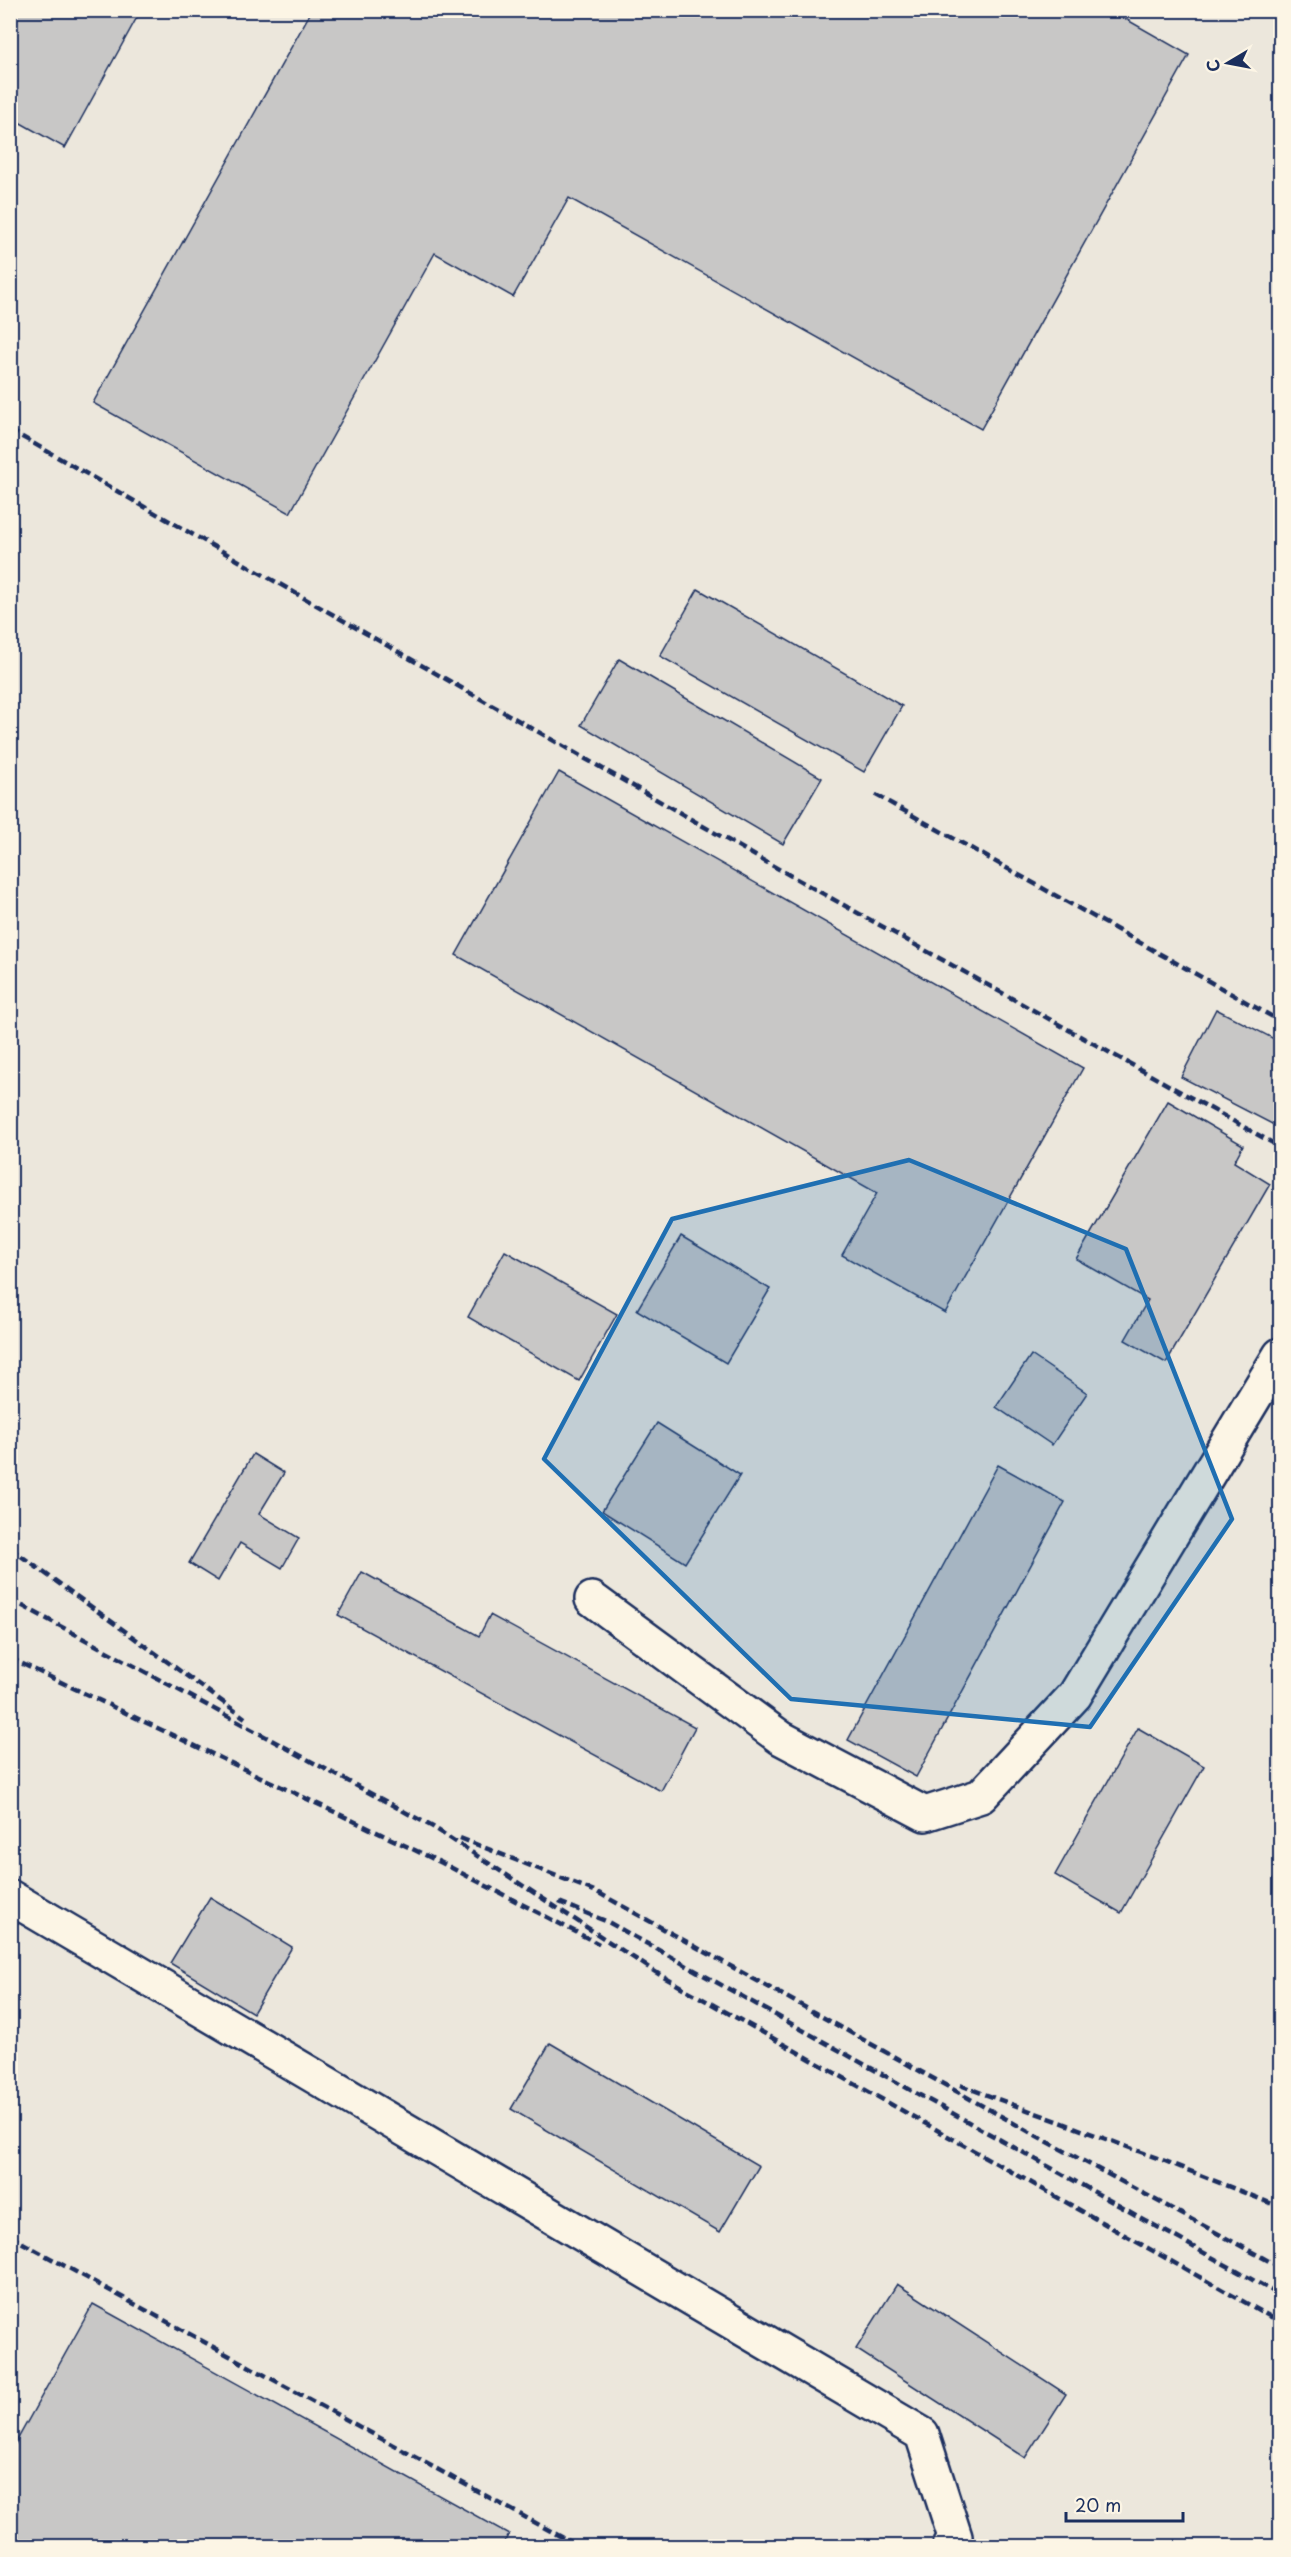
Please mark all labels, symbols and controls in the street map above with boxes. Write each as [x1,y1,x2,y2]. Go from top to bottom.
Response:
north arrow [1198,33,1258,93]
text: С [1199,58,1225,74]
scale bar [1066,2485,1183,2523]
text: 20 m [1075,2491,1121,2518]

